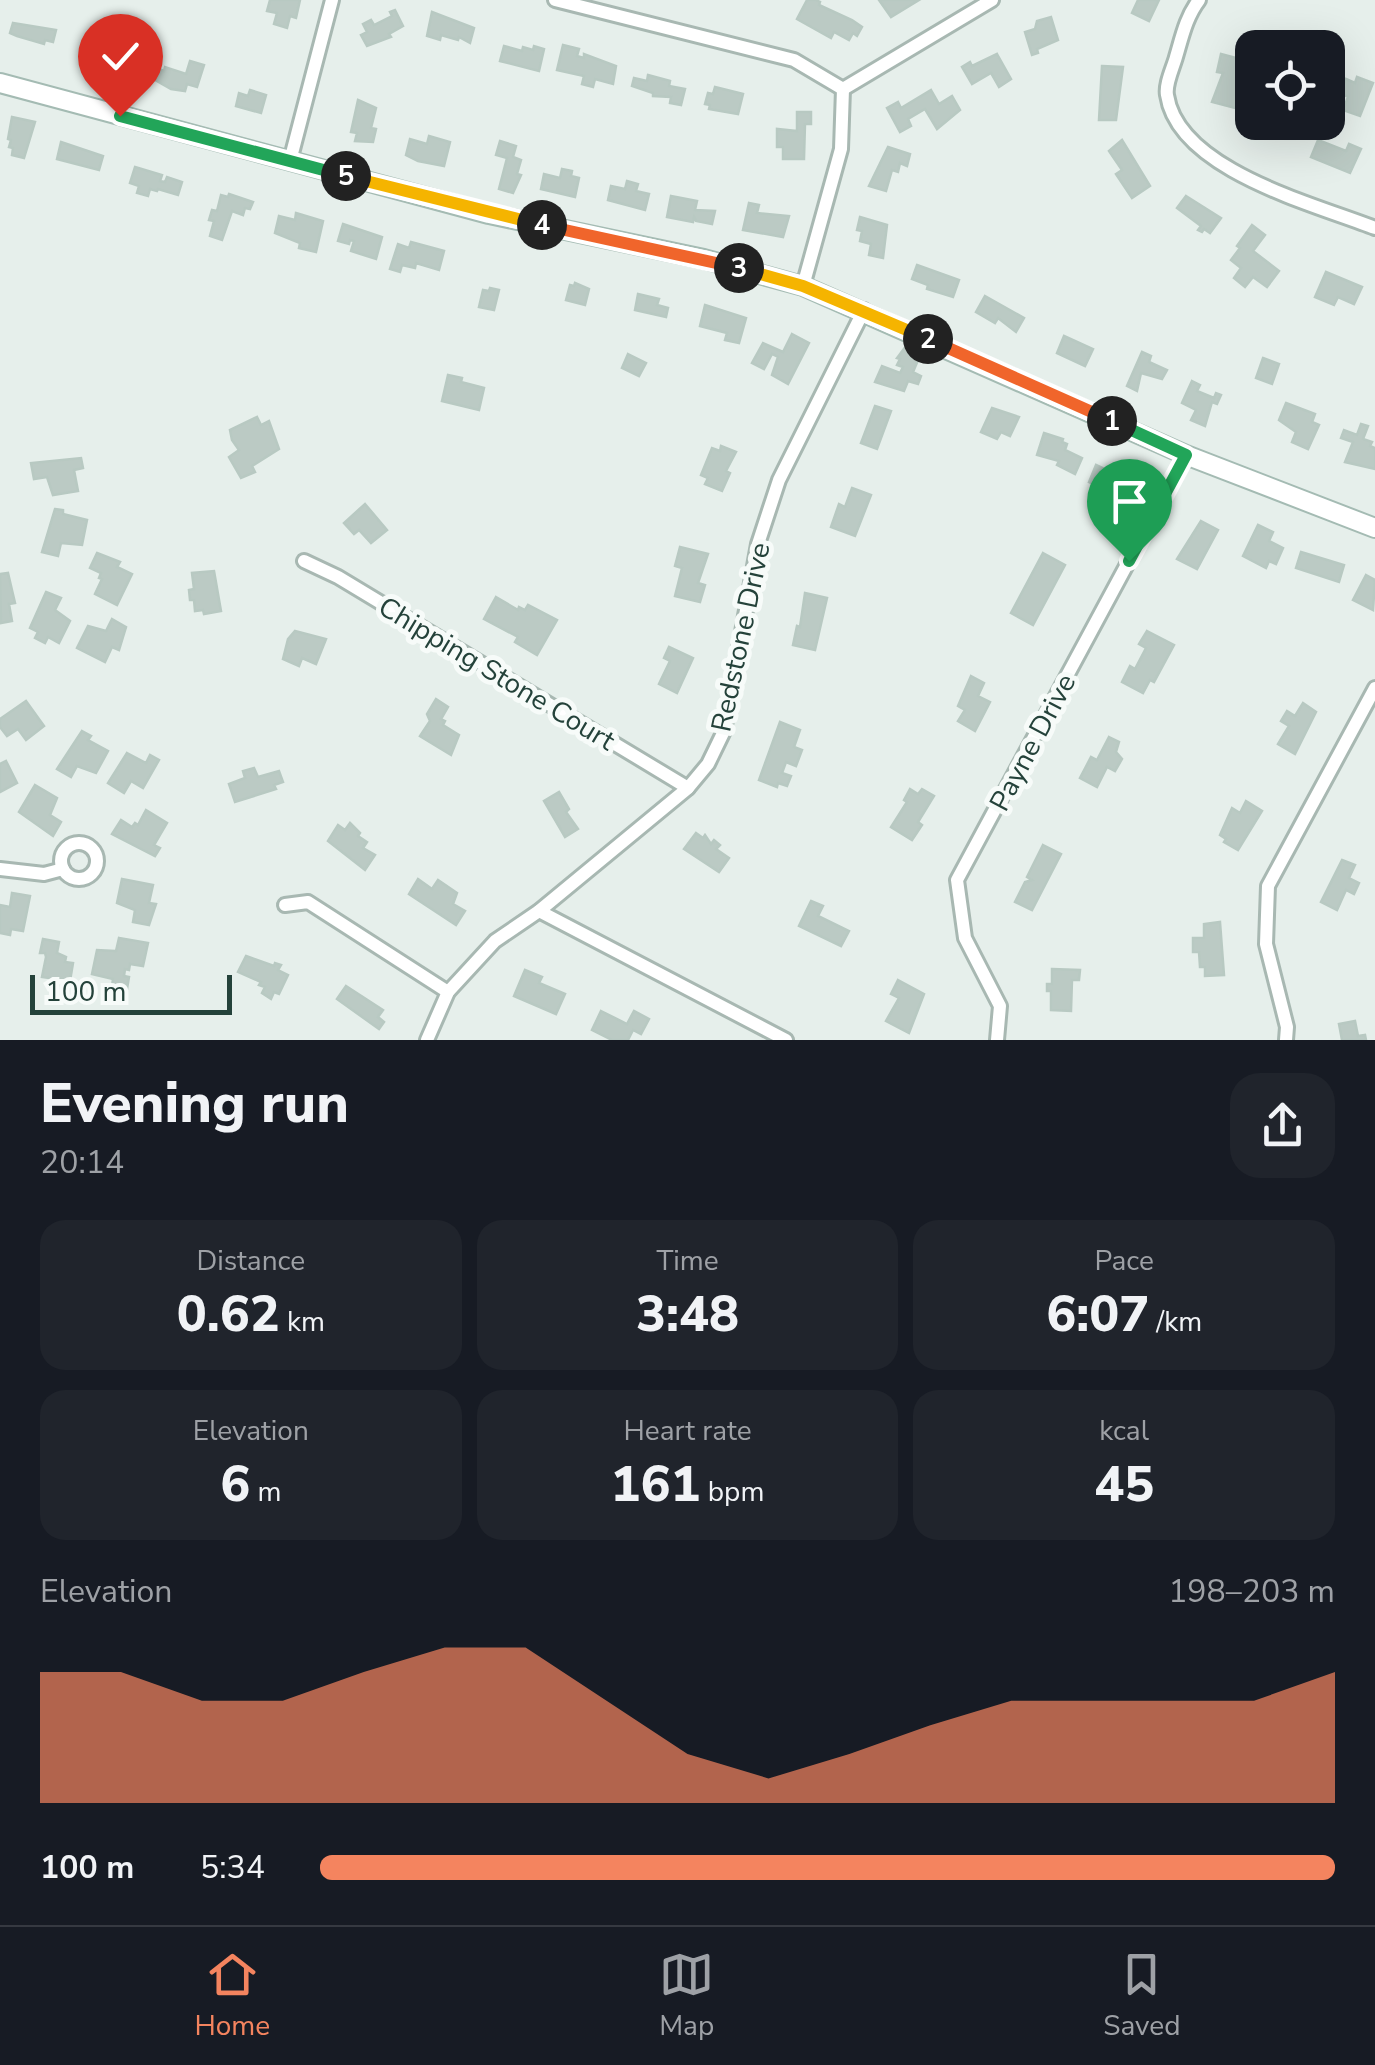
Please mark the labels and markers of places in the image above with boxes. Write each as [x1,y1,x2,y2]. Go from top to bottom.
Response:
pin [78,14,163,117]
pin: 5 [321,151,371,201]
pin: 4 [517,200,567,250]
pin: 3 [714,243,764,293]
pin: 2 [903,314,953,364]
pin: 1 [1087,396,1137,446]
pin [1087,459,1172,562]

